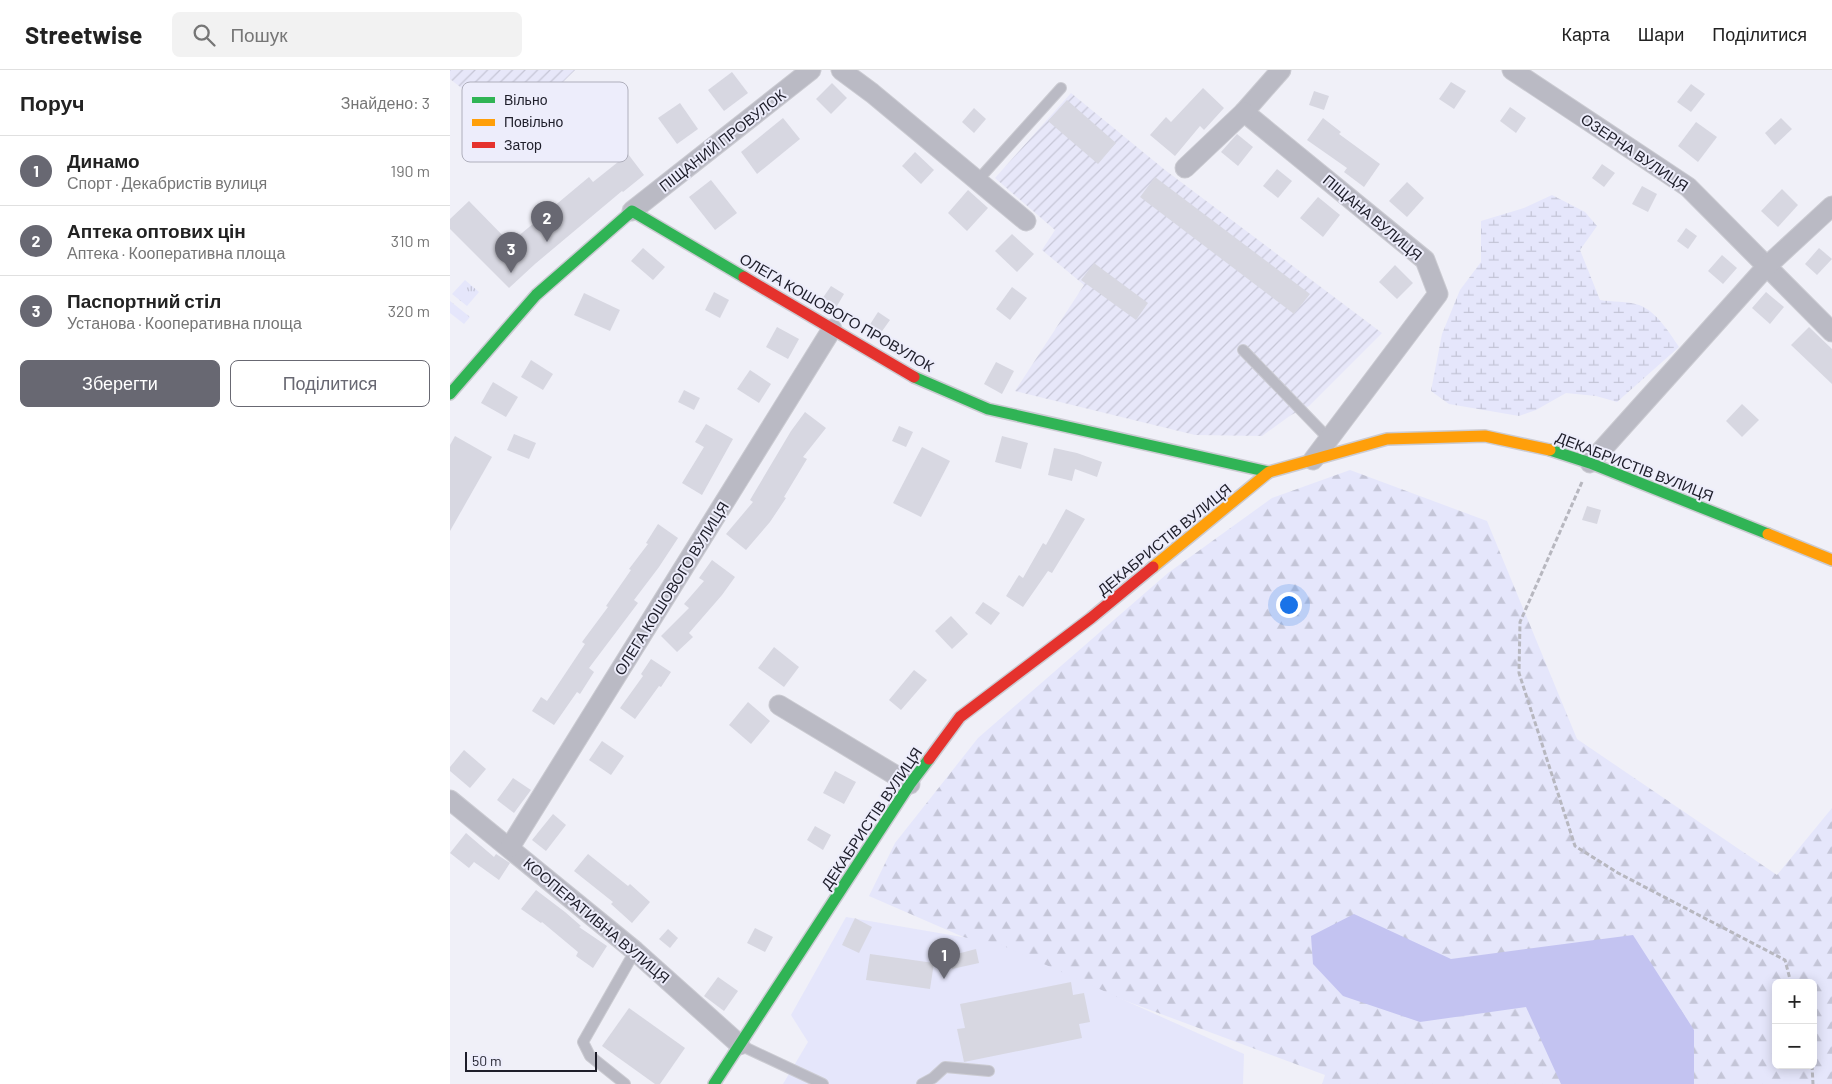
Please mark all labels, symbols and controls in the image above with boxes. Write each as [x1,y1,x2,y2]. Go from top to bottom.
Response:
search box [172,12,522,57]
text: Streetwise [25,20,142,49]
icon: search [190,21,218,49]
text: Пошук [230,23,288,46]
text: Карта [1562,23,1610,45]
text: Шари [1638,23,1684,45]
text: Поділитися [1712,23,1807,45]
legend [462,82,628,162]
street label: ПІЩАНИЙ ПРОВУЛОК [655,85,789,195]
text: Поруч [20,90,84,115]
text: Вільно [504,91,548,108]
text: Знайдено: 3 [341,93,430,112]
street label: ОЗЕРНА ВУЛИЦЯ [1578,109,1692,195]
text: Повільно [504,113,564,130]
text: Затор [504,136,542,153]
text: Динамо [67,149,140,172]
text: 1 [33,161,39,180]
text: 190 m [391,161,430,180]
street label: ПІЩАНА ВУЛИЦЯ [1320,170,1426,264]
text: Спорт · Декабристів вулиця [67,173,267,192]
pin: 2 [531,201,563,242]
text: Аптека оптових цін [67,219,246,242]
text: 2 [32,231,40,250]
text: 310 m [391,231,430,250]
pin: 3 [495,232,527,273]
text: Аптека · Кооперативна площа [67,243,285,262]
street label: ОЛЕГА КОШОВОГО ПРОВУЛОК [737,249,937,375]
text: Паспортний стіл [67,289,221,312]
text: 3 [32,301,40,320]
text: 320 m [388,301,430,320]
text: Установа · Кооперативна площа [67,313,302,332]
button: Зберегти [20,360,220,407]
button: Поділитися [230,360,430,407]
street label: ДЕКАБРИСТІВ ВУЛИЦЯ [1554,428,1716,504]
street label: ДЕКАБРИСТІВ ВУЛИЦЯ [1093,479,1235,599]
street label: ОЛЕГА КОШОВОГО ВУЛИЦЯ [610,498,732,678]
your location [1276,592,1302,618]
street label: ДЕКАБРИСТІВ ВУЛИЦЯ [817,744,925,892]
street label: КООПЕРАТИВНА ВУЛИЦЯ [520,854,674,986]
pin: 1 [928,938,960,979]
map controls [1772,979,1817,1069]
button: + [1772,979,1817,1024]
button: − [1772,1024,1817,1069]
scale bar [465,1049,598,1072]
text: 50 m [472,1052,501,1069]

